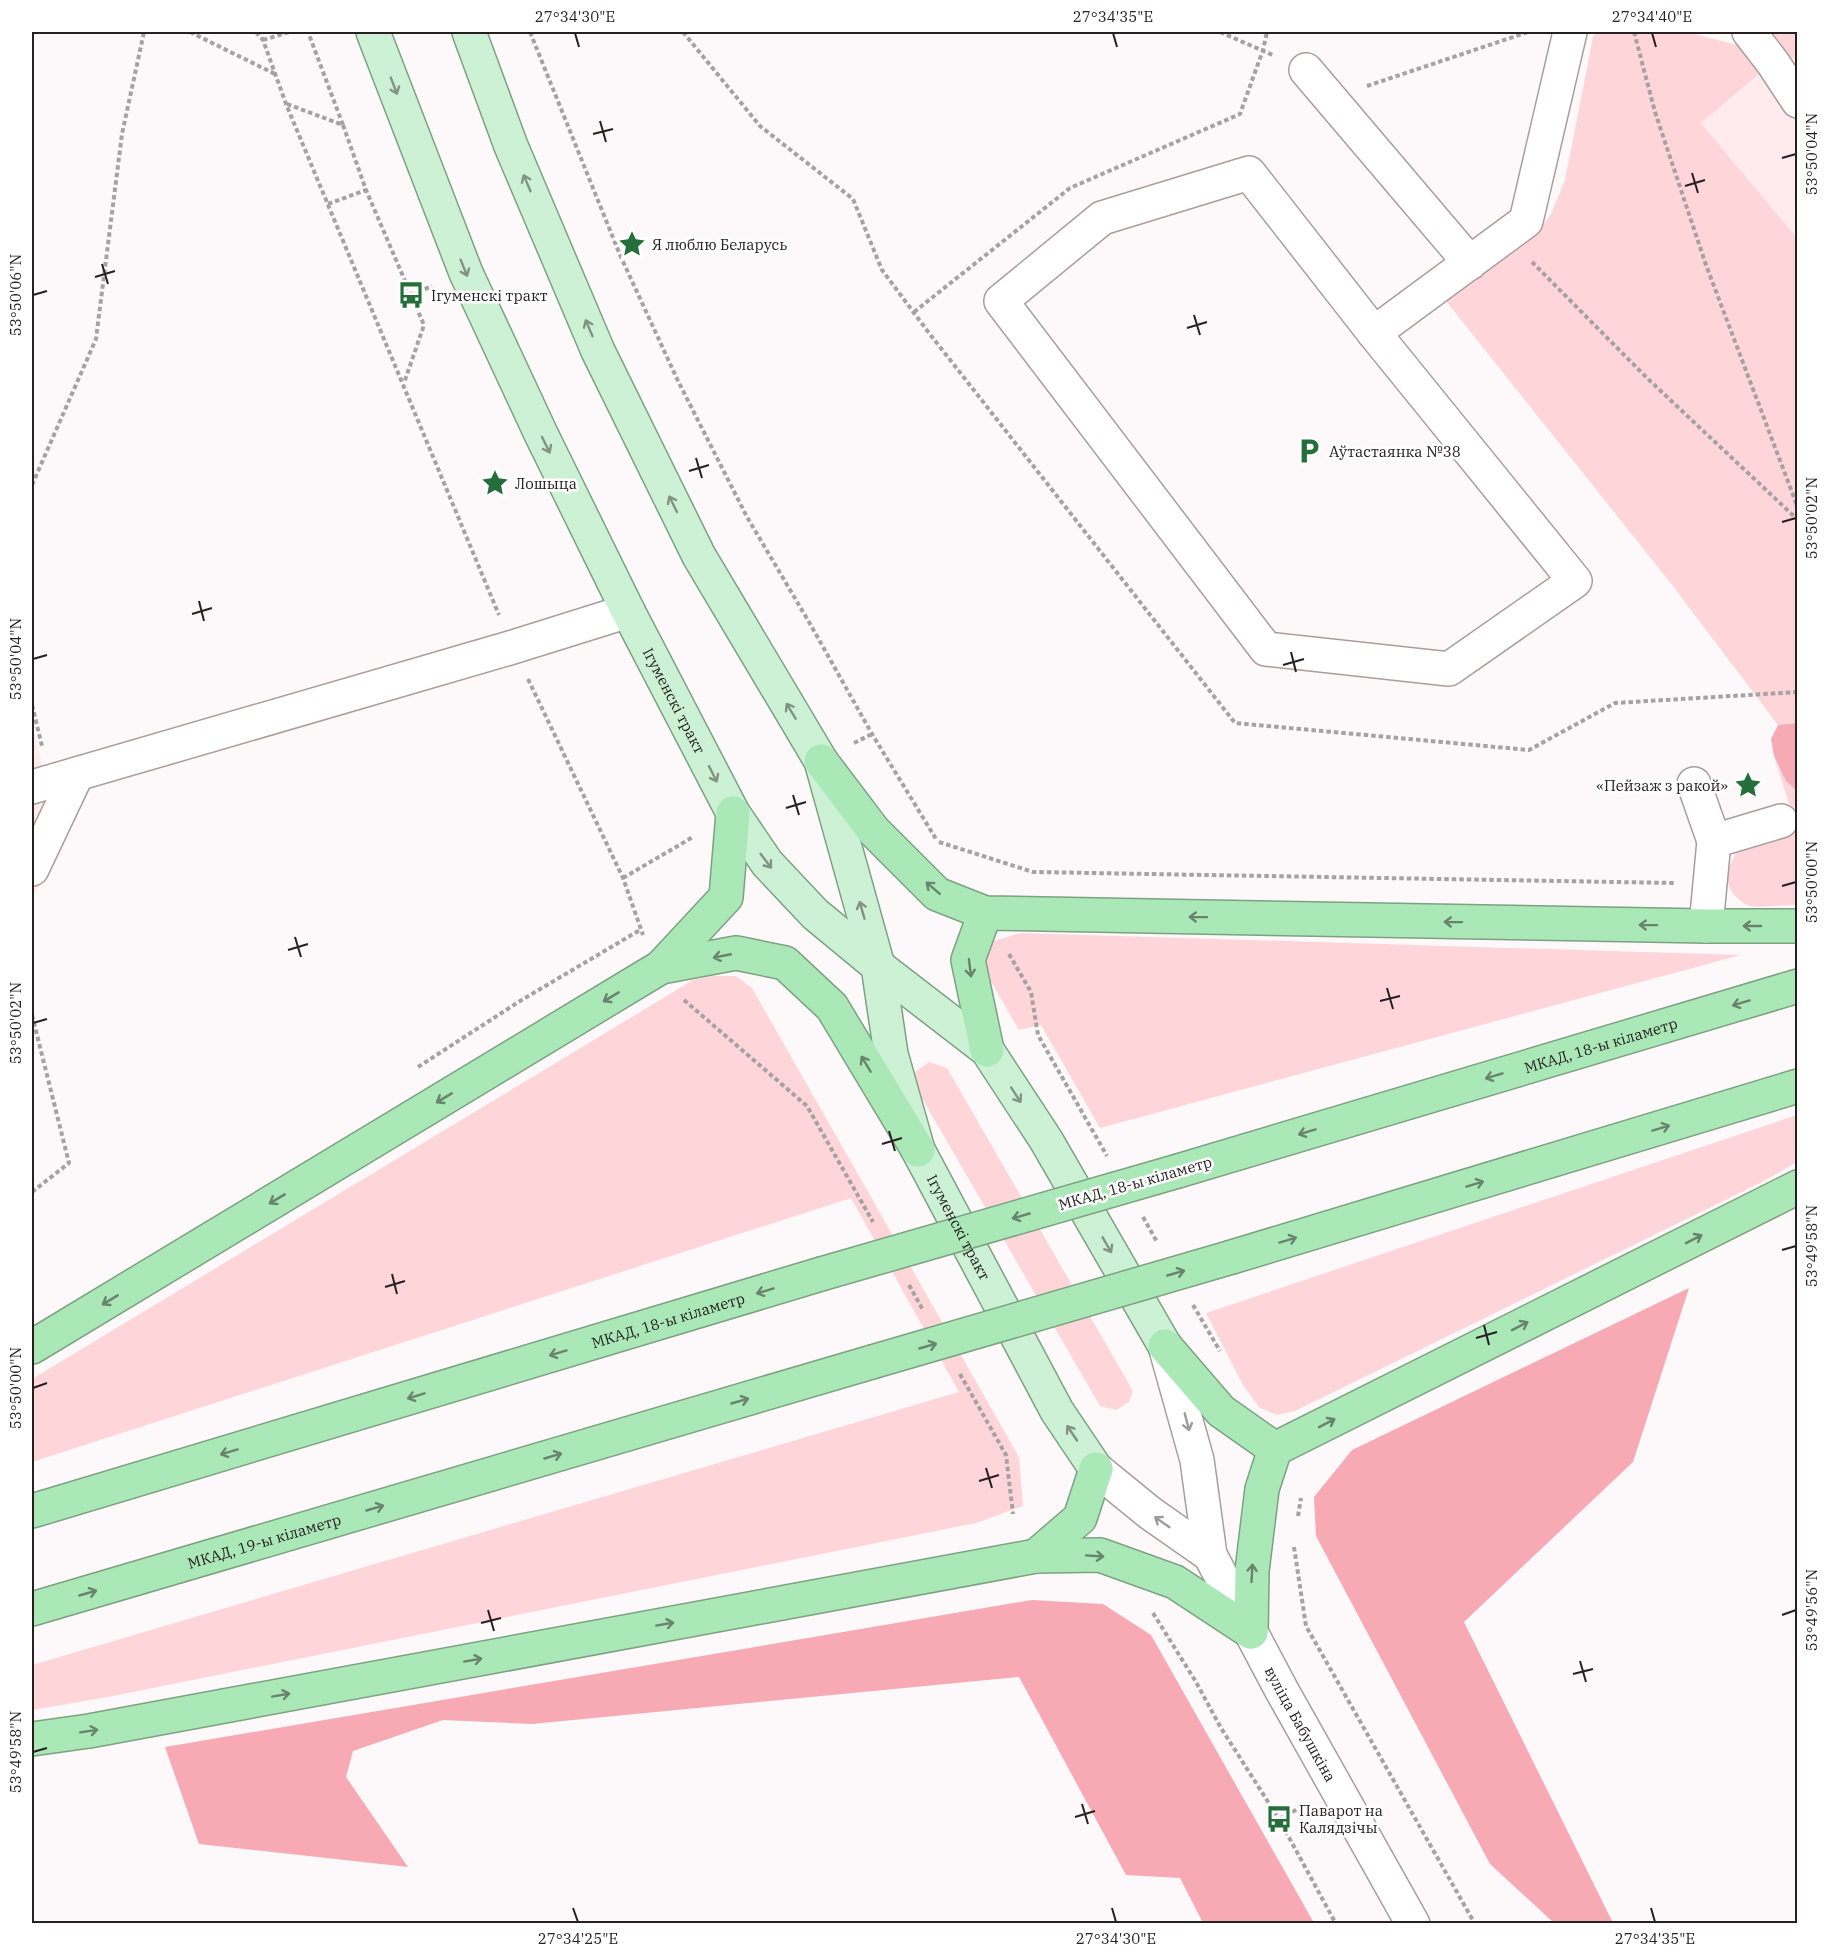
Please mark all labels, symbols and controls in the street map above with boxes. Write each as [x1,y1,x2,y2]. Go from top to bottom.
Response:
text: 27°34'30"E [535,7,615,26]
text: 27°34'35"E [1073,7,1153,26]
text: 27°34'40"E [1612,7,1692,26]
one-way arrow [389,76,400,95]
text: 53°50'04"N [1802,113,1821,195]
one-way arrow [521,174,532,192]
place icon: Я люблю Беларусь [617,229,647,259]
place label: Я люблю Беларусь [652,235,787,254]
text: 53°50'06"N [6,254,25,336]
one-way arrow [459,258,470,277]
bus stop icon: Ігуменскі тракт [396,280,426,310]
place label: Ігуменскі тракт [431,286,548,305]
one-way arrow [582,319,593,337]
one-way arrow [541,435,553,453]
parking icon: Аўтастаянка №38 [1294,436,1324,466]
place label: Аўтастаянка №38 [1329,442,1461,461]
place icon: Лошыца [480,468,510,498]
place label: Лошыца [515,474,577,493]
text: 53°50'02"N [1802,477,1821,559]
one-way arrow [667,495,679,513]
text: 53°50'04"N [6,618,25,700]
street label: Ігуменскі тракт [639,644,710,757]
one-way arrow [784,703,796,720]
one-way arrow [708,765,720,783]
place icon: «Пейзаж з ракой» [1733,770,1763,800]
place label: «Пейзаж з ракой» [1596,776,1728,795]
text: 53°50'00"N [1802,841,1821,923]
one-way arrow [760,853,773,869]
one-way arrow [925,881,940,895]
one-way arrow [856,900,867,919]
one-way arrow [1189,911,1209,923]
one-way arrow [1443,916,1463,928]
one-way arrow [1638,920,1658,931]
one-way arrow [1742,920,1762,932]
one-way arrow [712,951,732,962]
one-way arrow [965,958,976,978]
text: 53°50'02"N [6,982,25,1064]
one-way arrow [603,992,620,1004]
one-way arrow [1732,998,1751,1009]
street label: МКАД, 18-ы кіламетр [1522,1013,1679,1077]
one-way arrow [860,1056,872,1073]
one-way arrow [1485,1071,1504,1082]
one-way arrow [1011,1086,1023,1103]
one-way arrow [436,1093,453,1105]
one-way arrow [1651,1121,1670,1132]
one-way arrow [1298,1127,1317,1138]
street label: МКАД, 18-ы кіламетр [1056,1152,1214,1214]
street label: Ігуменскі тракт [923,1171,995,1283]
one-way arrow [1465,1178,1484,1189]
one-way arrow [269,1193,286,1205]
text: 53°49'58"N [1802,1205,1821,1287]
one-way arrow [1012,1211,1031,1222]
one-way arrow [1685,1233,1703,1244]
one-way arrow [1278,1234,1297,1245]
one-way arrow [1101,1236,1113,1253]
one-way arrow [1166,1267,1185,1279]
one-way arrow [756,1286,775,1297]
street label: МКАД, 18-ы кіламетр [589,1288,747,1352]
one-way arrow [102,1294,119,1306]
one-way arrow [1511,1320,1529,1332]
one-way arrow [918,1340,937,1351]
text: 53°50'00"N [6,1347,25,1429]
one-way arrow [549,1348,568,1359]
one-way arrow [406,1391,425,1402]
one-way arrow [730,1395,749,1406]
one-way arrow [1181,1412,1193,1431]
one-way arrow [1318,1417,1335,1429]
one-way arrow [1066,1425,1078,1441]
one-way arrow [220,1447,239,1458]
one-way arrow [543,1450,562,1461]
one-way arrow [366,1502,385,1513]
street label: МКАД, 19-ы кіламетр [185,1509,343,1572]
one-way arrow [1155,1516,1171,1528]
one-way arrow [1084,1550,1104,1561]
one-way arrow [1247,1564,1258,1584]
text: 53°49'56"N [1802,1569,1821,1651]
one-way arrow [78,1587,97,1598]
one-way arrow [654,1619,674,1630]
one-way arrow [463,1654,482,1665]
street label: вуліца Бабушкіна [1261,1663,1341,1785]
one-way arrow [271,1690,291,1701]
text: 53°49'58"N [6,1711,25,1793]
one-way arrow [79,1725,99,1736]
place label: Паварот на Калядзічы [1299,1801,1383,1837]
bus stop icon: Паварот на Калядзічы [1264,1804,1294,1834]
text: 27°34'25"E [538,1929,618,1948]
text: 27°34'30"E [1076,1929,1156,1948]
text: 27°34'35"E [1615,1929,1695,1948]

